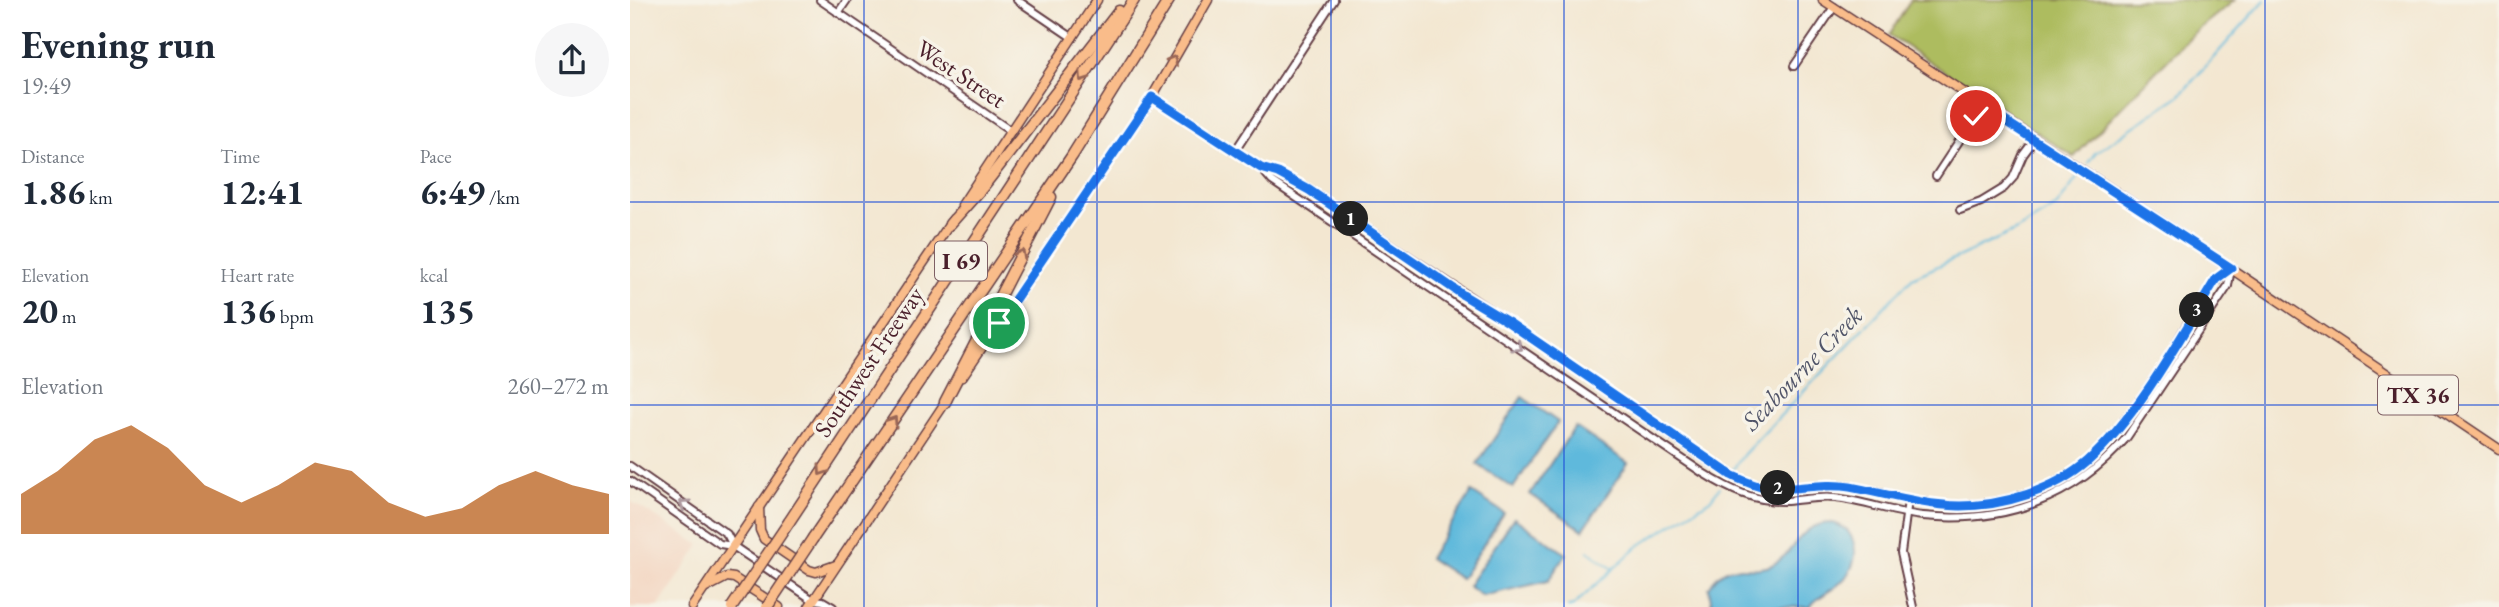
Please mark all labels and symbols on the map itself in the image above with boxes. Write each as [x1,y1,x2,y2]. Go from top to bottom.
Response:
street label: West Street [910,32,1013,115]
one-way arrow [1165,55,1178,67]
one-way arrow [1078,70,1091,83]
pin [1946,86,2006,146]
pin: 1 [1334,202,1368,236]
road number: I 69 [935,242,987,280]
one-way arrow [1013,249,1027,261]
street label: Southwest Freeway [807,280,931,443]
pin: 3 [2180,292,2214,328]
pin [969,293,1029,353]
water label: Seabourne Creek [1733,298,1870,438]
one-way arrow [1510,338,1523,351]
road number: TX 36 [2378,376,2458,414]
one-way arrow [885,416,897,429]
one-way arrow [817,464,830,477]
pin: 2 [1760,470,1796,505]
one-way arrow [679,500,692,512]

